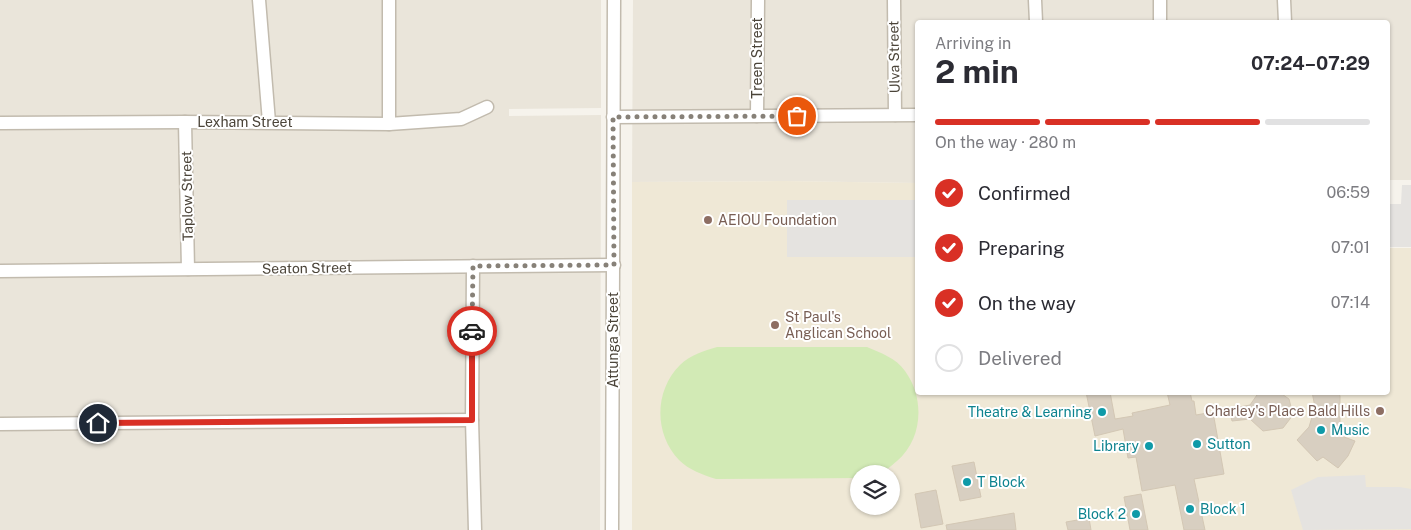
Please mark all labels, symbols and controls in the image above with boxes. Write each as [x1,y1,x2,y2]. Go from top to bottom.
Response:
street label: Treen Street [749,17,765,99]
street label: Ulva Street [885,21,903,93]
text: Arriving in [935,34,1011,53]
text: 07:24–07:29 [1251,52,1370,74]
text: 2 min [935,53,1019,90]
pin [776,95,818,137]
icon: bag [783,102,811,130]
street label: Lexham Street [197,114,293,130]
text: On the way · 280 m [935,133,1076,152]
street label: Taplow Street [178,151,196,241]
icon: check [935,179,963,207]
text: Confirmed [978,182,1071,204]
text: 06:59 [1327,183,1370,202]
place label: AEIOU Foundation [718,212,837,228]
marker: AEIOU Foundation [702,214,714,226]
icon: check [935,234,963,262]
text: Preparing [978,237,1065,259]
text: 07:01 [1331,238,1370,257]
street label: Seaton Street [262,259,352,277]
icon: check [935,289,963,317]
street label: Attunga Street [605,292,621,388]
text: On the way [978,292,1076,314]
text: 07:14 [1331,293,1370,312]
courier [447,306,497,356]
place label: St Paul's Anglican School [785,309,891,341]
icon: car [458,317,486,345]
marker: St Paul's Anglican School [769,319,781,331]
text: Delivered [978,347,1062,369]
pin [77,402,119,444]
place label: Charley's Place Bald Hills [1205,403,1370,419]
place label: Theatre & Learning [968,404,1092,420]
marker: Charley's Place Bald Hills [1374,405,1386,417]
marker: Theatre & Learning [1096,406,1108,418]
icon: home [84,409,112,437]
place label: Music [1331,422,1370,438]
marker: Music [1315,424,1327,436]
place label: Sutton [1207,436,1251,452]
place label: Library [1093,438,1140,454]
marker: Sutton [1191,438,1203,450]
marker: Library [1143,440,1155,452]
map controls [850,465,900,515]
button: layers [850,465,900,515]
place label: T Block [977,474,1025,490]
marker: T Block [961,476,973,488]
place label: Block 1 [1200,501,1246,517]
marker: Block 1 [1184,503,1196,515]
place label: Block 2 [1078,506,1126,522]
marker: Block 2 [1130,508,1142,520]

